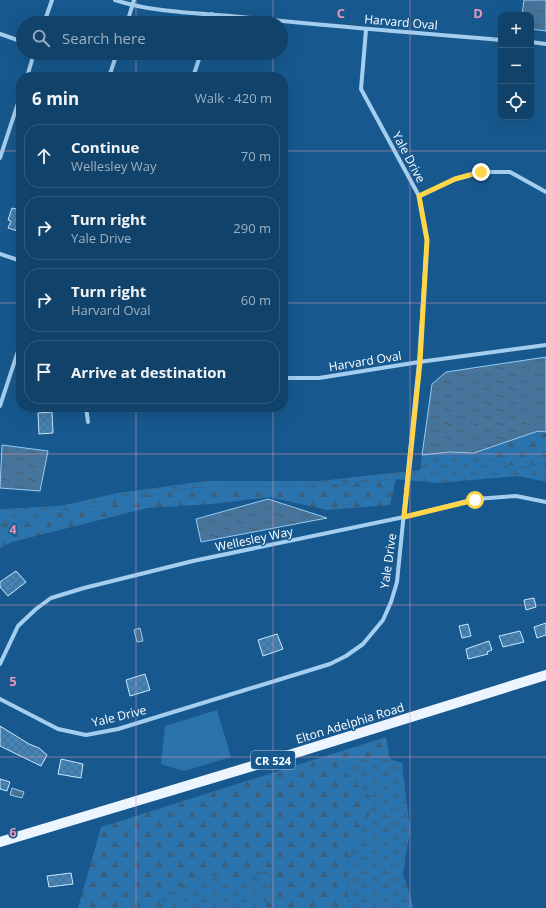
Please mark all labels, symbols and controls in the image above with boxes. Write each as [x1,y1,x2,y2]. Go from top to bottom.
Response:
text: C [337,4,345,22]
text: D [473,4,483,22]
street label: Harvard Oval [364,10,438,34]
map controls [498,12,534,120]
button: + [498,12,534,48]
search box [16,16,288,60]
icon: search [30,27,52,49]
text: Search here [62,28,146,48]
button: − [498,48,534,84]
button: locate [498,84,534,120]
text: 6 min [32,87,79,110]
text: Walk · 420 m [195,89,272,107]
street label: Yale Drive [388,128,430,186]
text: Continue [71,137,139,157]
icon: ahead [33,145,55,167]
text: 70 m [241,147,271,165]
text: Wellesley Way [71,157,157,175]
route end [472,163,490,181]
text: Turn right [71,209,146,229]
icon: right [33,217,55,239]
text: 290 m [233,219,271,237]
text: Yale Drive [71,229,131,247]
text: Turn right [71,281,146,301]
icon: right [33,289,55,311]
text: 60 m [241,291,271,309]
text: Harvard Oval [71,301,151,319]
street label: Harvard Oval [327,347,403,375]
icon: arrive [33,361,55,383]
text: Arrive at destination [71,362,226,382]
route start [466,491,484,509]
text: 4 [9,520,17,538]
street label: Wellesley Way [214,522,295,556]
street label: Yale Drive [376,532,400,590]
text: 5 [9,672,17,690]
street label: Elton Adelphia Road [294,698,406,748]
street label: Yale Drive [90,701,148,731]
road number: CR 524 [251,751,295,769]
text: 6 [9,823,17,841]

